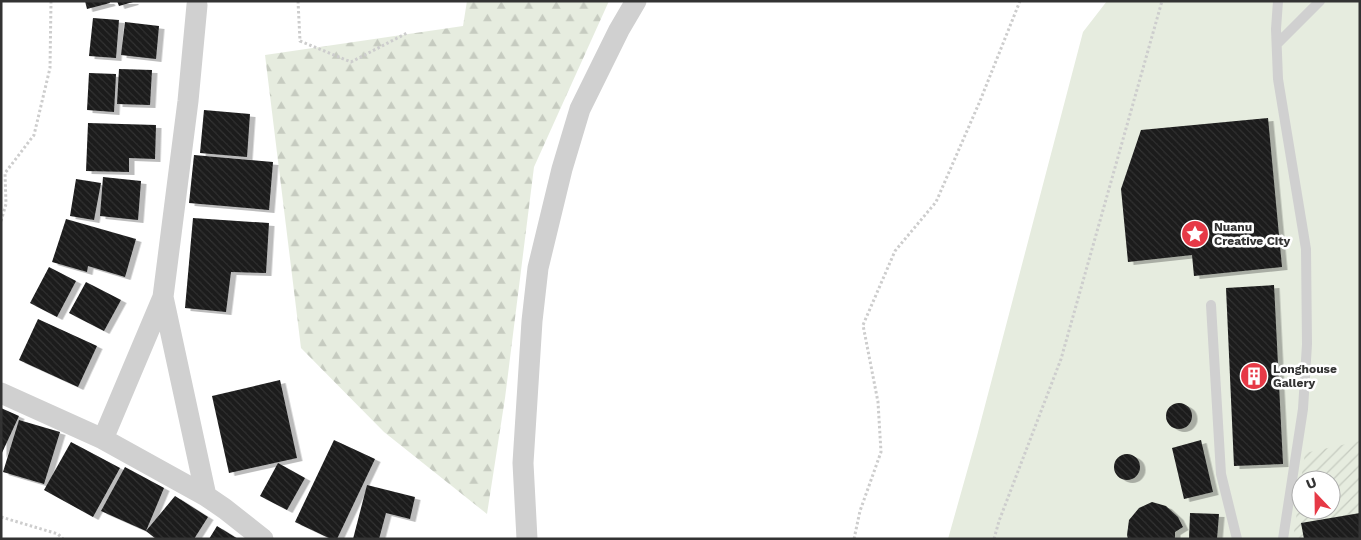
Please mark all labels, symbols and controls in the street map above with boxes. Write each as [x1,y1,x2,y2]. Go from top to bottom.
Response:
place icon: Nuanu Creative City [1180,219,1210,249]
place label: Nuanu Creative City [1214,220,1291,248]
building icon: Longhouse Gallery [1239,361,1269,391]
place label: Longhouse Gallery [1273,362,1337,390]
north arrow [1291,470,1341,520]
text: U [1304,474,1319,492]

